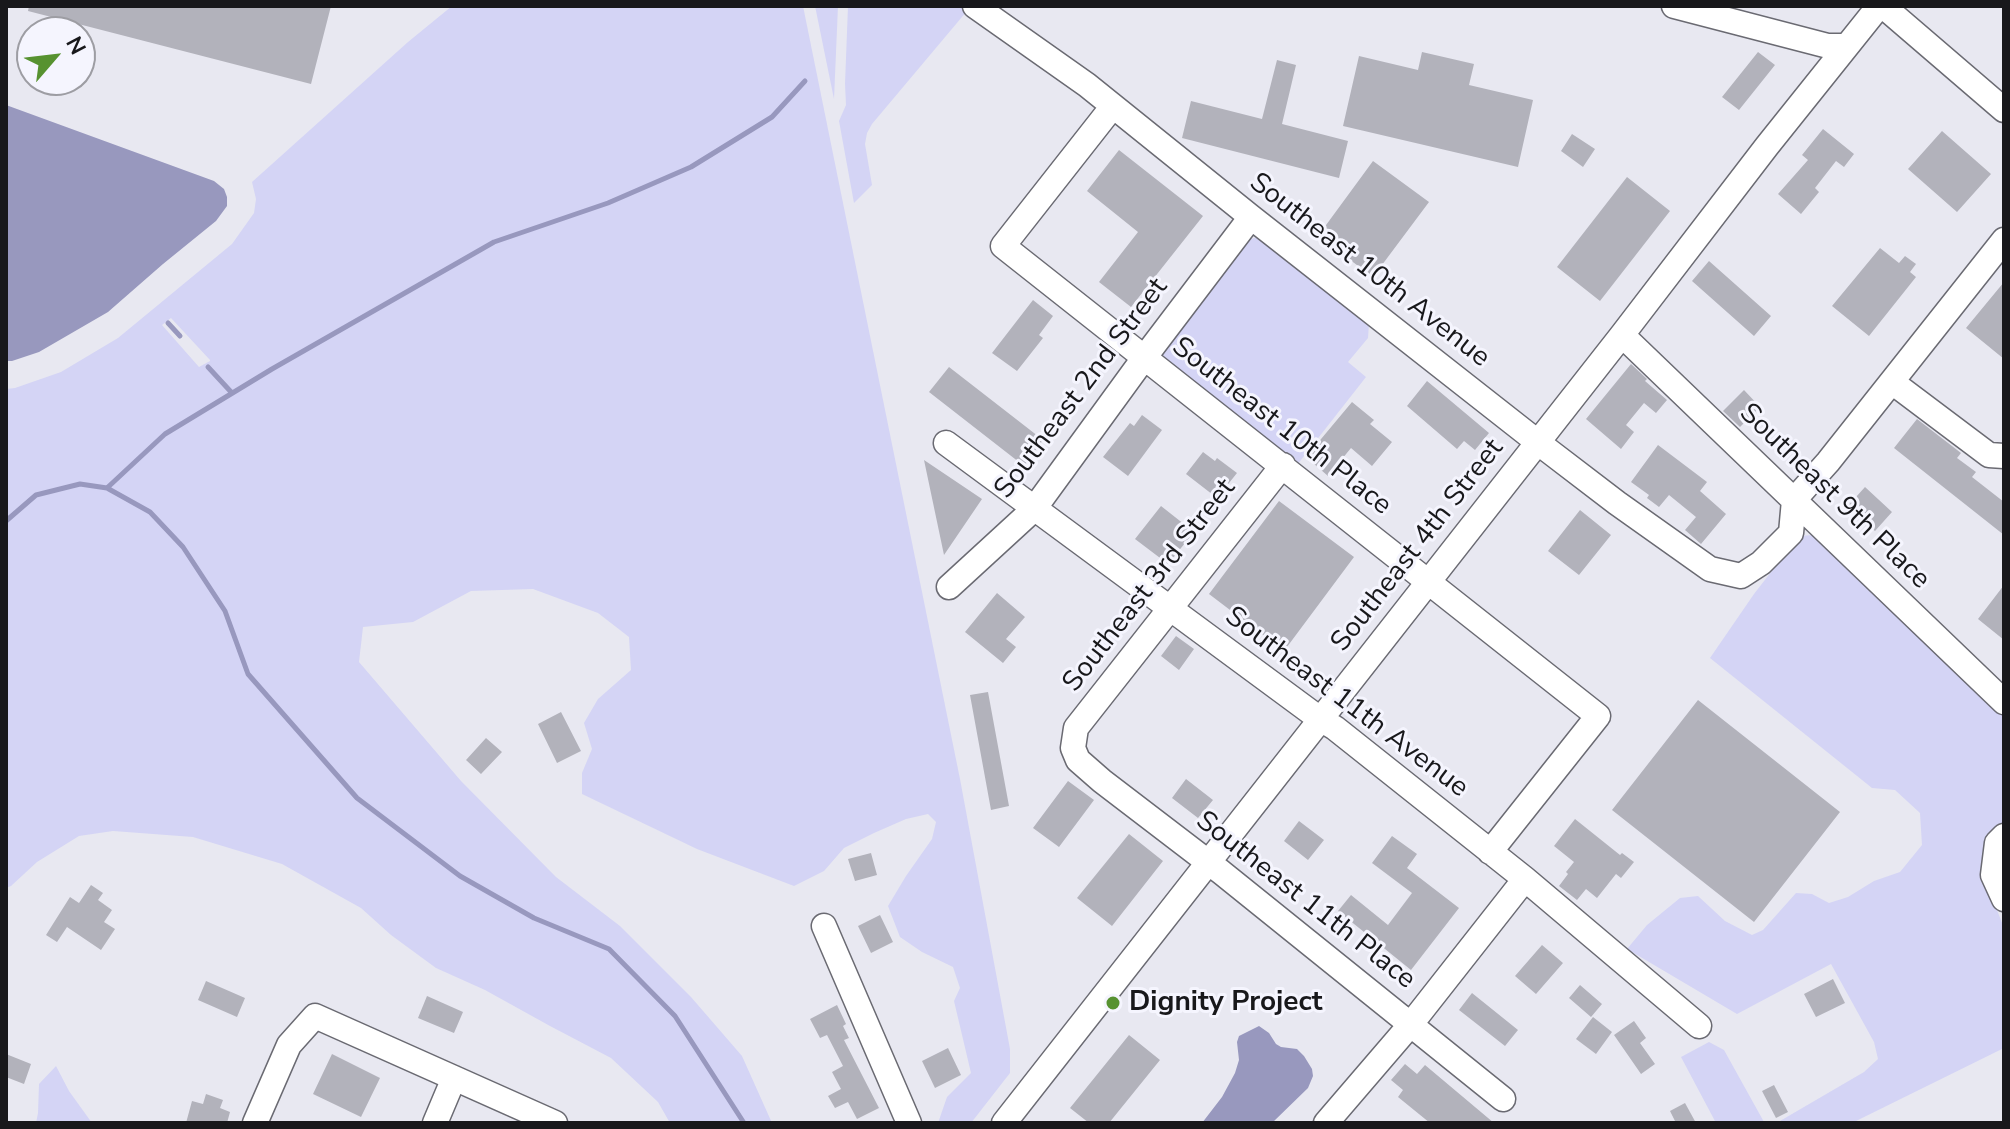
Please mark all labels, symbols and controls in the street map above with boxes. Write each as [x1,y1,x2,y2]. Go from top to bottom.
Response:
north arrow [16,16,96,96]
text: N [58,31,93,60]
street label: Southeast 10th Avenue [1242,167,1496,375]
street label: Southeast 2nd Street [988,272,1176,506]
street label: Southeast 10th Place [1165,331,1397,523]
street label: Southeast 9th Place [1732,397,1936,597]
street label: Southeast 4th Street [1325,433,1511,659]
street label: Southeast 3rd Street [1056,473,1244,699]
street label: Southeast 11th Avenue [1218,600,1474,806]
street label: Southeast 11th Place [1189,805,1421,997]
place label: Dignity Project [1129,986,1322,1020]
marker: Dignity Project [1104,994,1122,1012]

